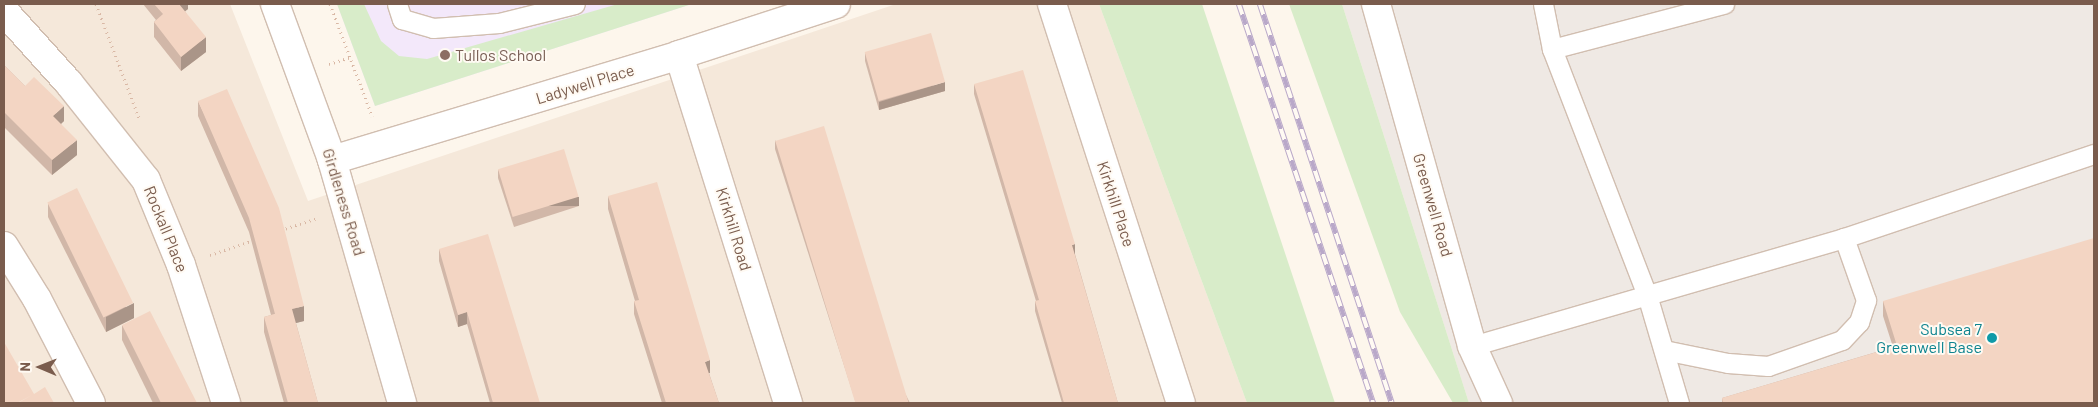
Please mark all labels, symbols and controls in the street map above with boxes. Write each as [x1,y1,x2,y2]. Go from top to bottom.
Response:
place label: Tullos School [455,45,546,65]
marker: Tullos School [439,49,451,61]
street label: Ladywell Place [533,60,637,108]
street label: Girdleness Road [319,146,369,258]
street label: Greenwell Road [1409,151,1457,259]
street label: Kirkhill Place [1093,159,1139,249]
street label: Rockall Place [140,183,192,275]
street label: Kirkhill Road [712,185,756,273]
place label: Subsea 7 Greenwell Base [1876,319,1982,357]
marker: Subsea 7 Greenwell Base [1986,332,1998,344]
north arrow [15,342,65,392]
text: N [16,362,33,372]

